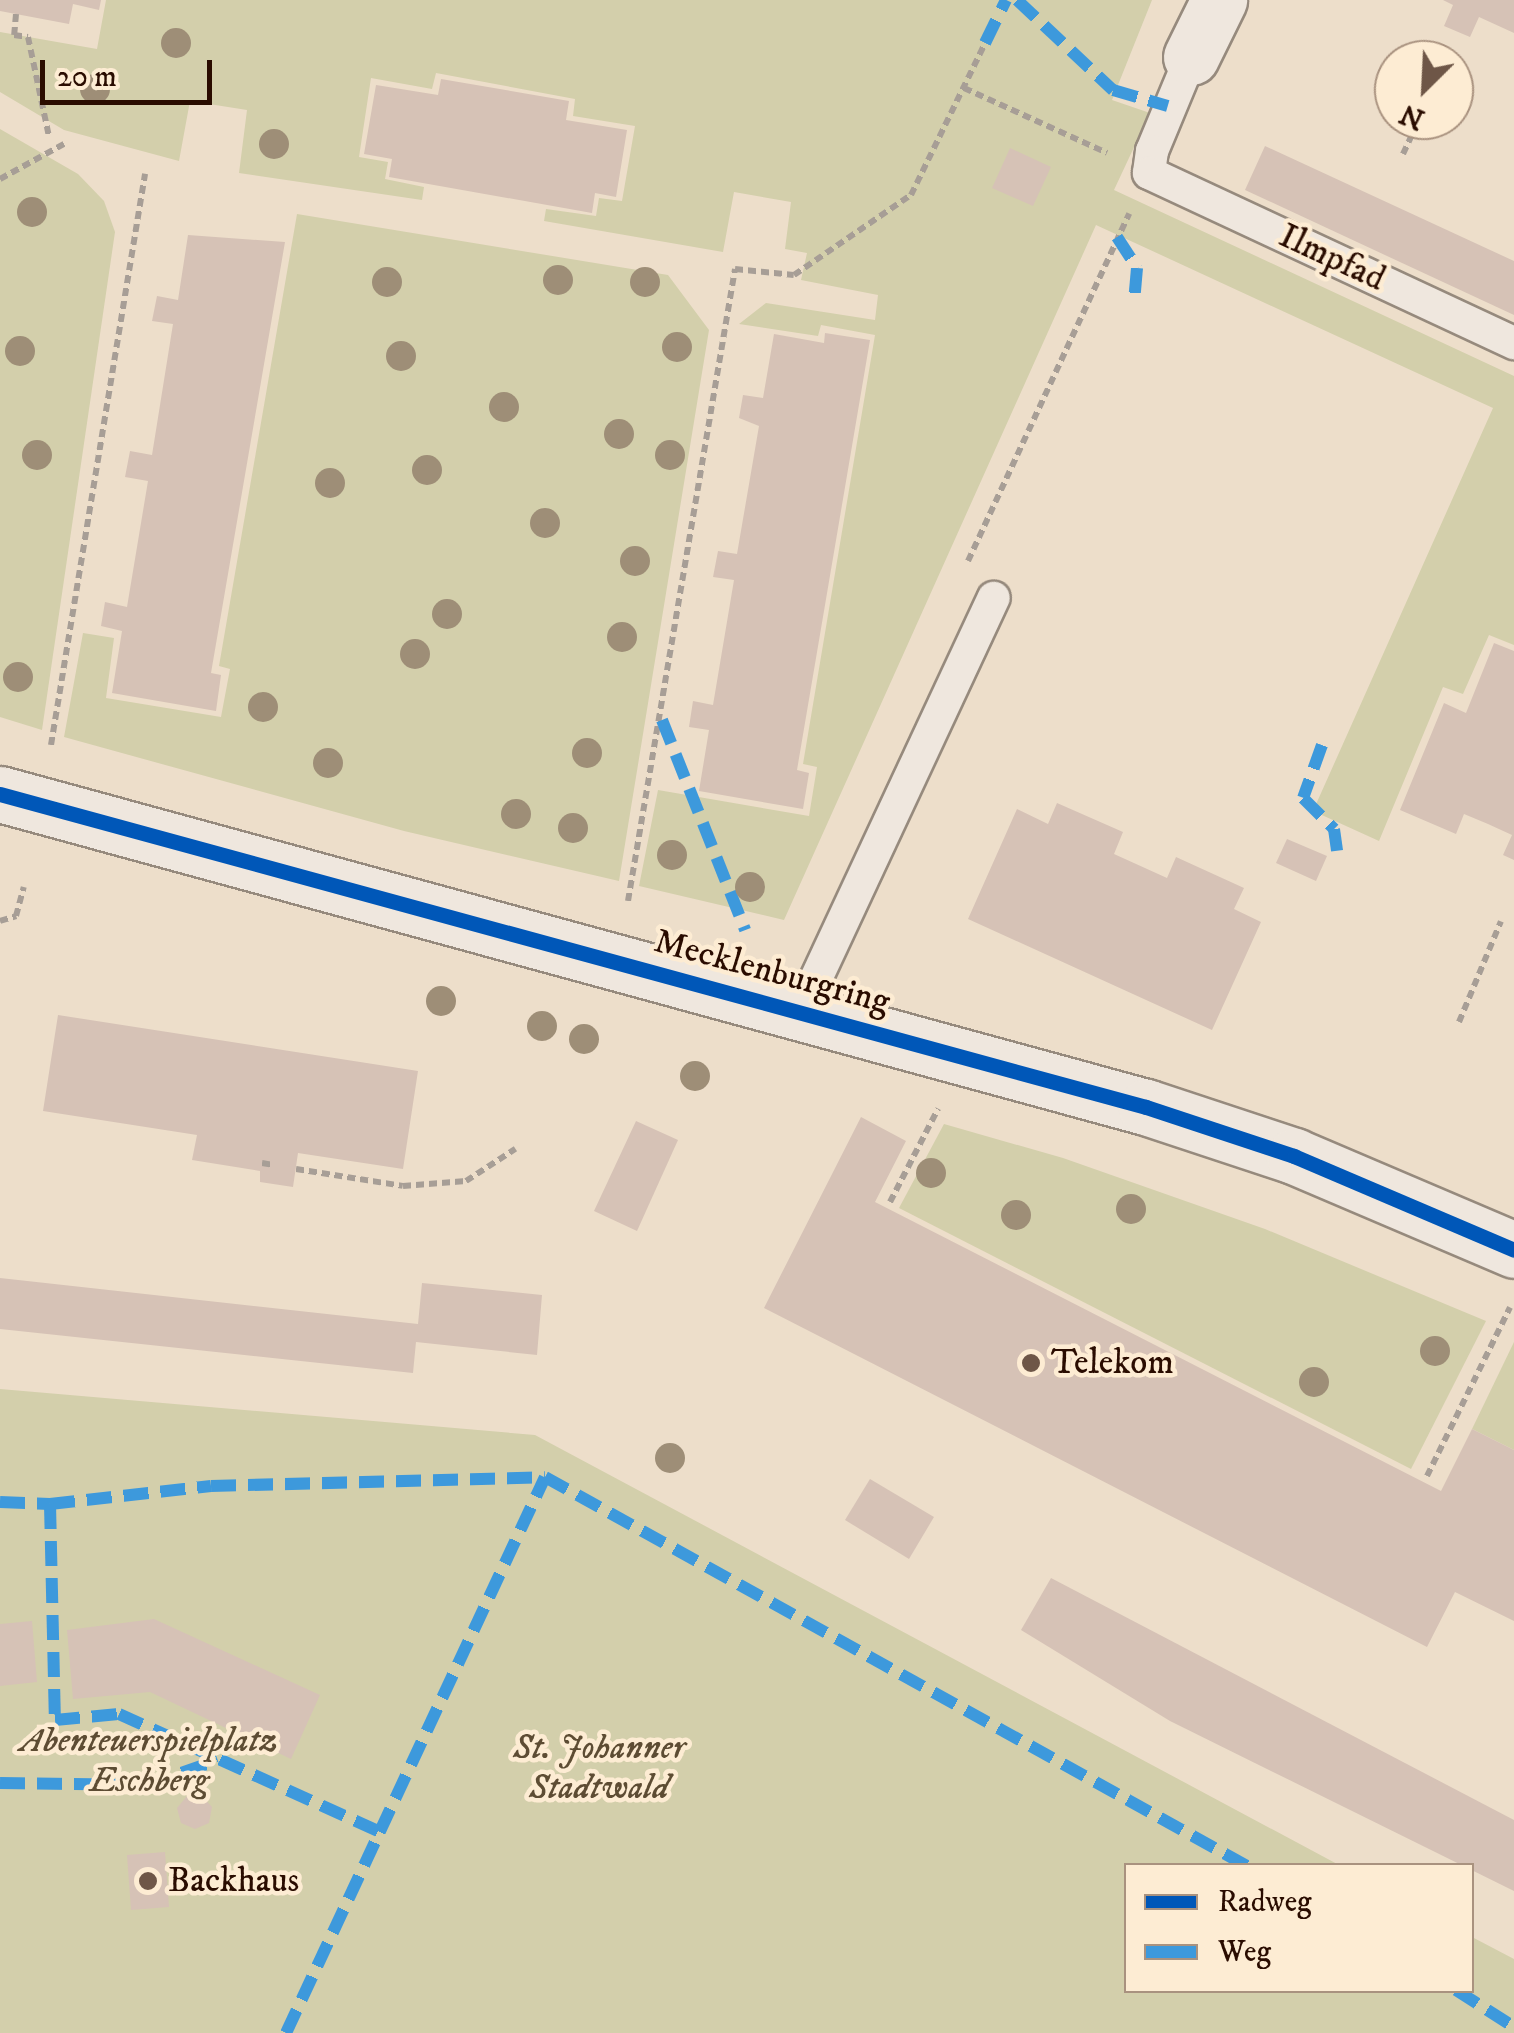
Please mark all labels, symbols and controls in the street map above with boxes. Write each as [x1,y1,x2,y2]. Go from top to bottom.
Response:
scale bar [45,40,218,102]
north arrow [1374,40,1474,140]
text: 20 m [57,59,117,96]
text: N [1395,95,1430,137]
street label: Ilmpfad [1272,215,1392,301]
street label: Mecklenburgring [650,920,894,1024]
place label: Telekom [1051,1342,1174,1384]
marker: Telekom [1020,1352,1042,1374]
park label: Abenteuerspielplatz Eschberg [20,1720,278,1802]
park label: St. Johanner Stadtwald [513,1727,685,1809]
place label: Backhaus [168,1860,299,1902]
legend [1124,1863,1474,1993]
marker: Backhaus [137,1870,159,1892]
text: Radweg [1218,1884,1312,1921]
text: Weg [1218,1934,1271,1971]

